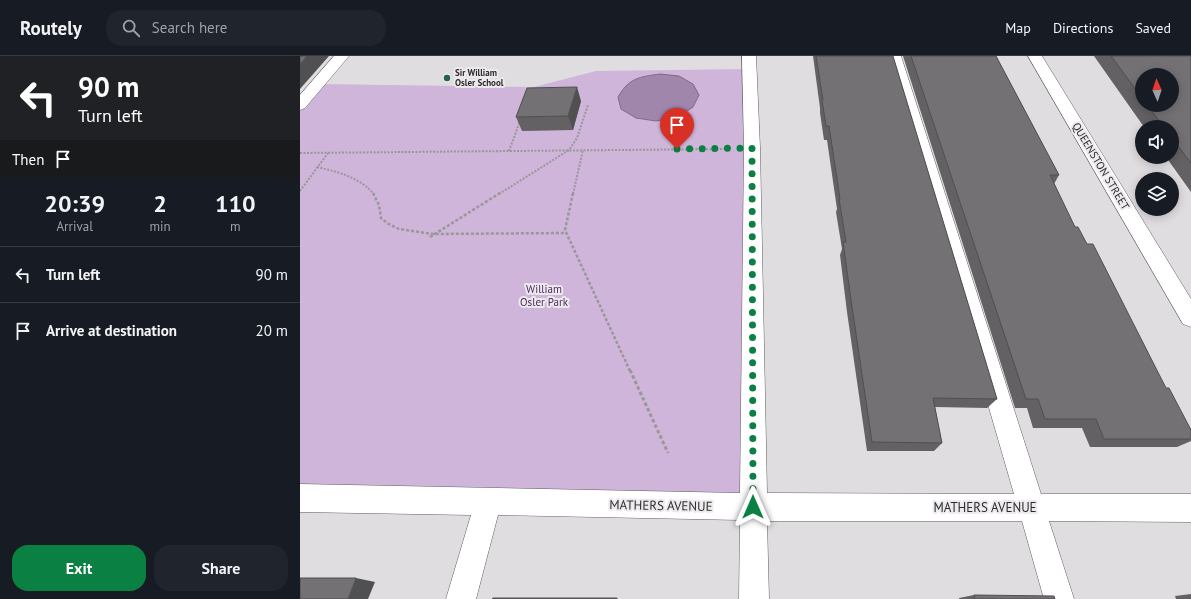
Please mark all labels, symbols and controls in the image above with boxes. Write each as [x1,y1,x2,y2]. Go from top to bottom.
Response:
search box [106,10,386,46]
text: Routely [20,16,82,40]
icon: search [120,17,142,39]
text: Search here [152,18,227,37]
text: Map [1005,19,1031,37]
text: Directions [1053,19,1113,37]
text: Saved [1135,19,1171,37]
place label: Sir William Osler School [455,67,504,88]
text: 90 m [78,68,139,105]
north arrow [1135,68,1179,112]
map controls [1135,68,1179,216]
icon: left [12,72,64,124]
marker: Sir William Osler School [442,73,452,83]
text: Turn left [78,104,143,127]
pin [660,108,694,149]
icon: arrive [666,114,688,136]
street label: QUEENSTON STREET [1069,120,1133,212]
button: sound [1135,120,1179,164]
icon: arrive [52,148,74,170]
text: Then [12,150,44,169]
button: layers [1135,172,1179,216]
text: 20:39 [44,188,105,219]
text: 2 [153,188,167,219]
text: 110 [215,188,256,219]
text: Arrival [57,218,93,235]
text: min [149,218,171,235]
text: m [230,218,241,235]
icon: left [12,264,34,286]
text: Turn left [46,265,100,284]
text: 90 m [255,265,288,284]
park label: William Osler Park [520,282,569,309]
icon: arrive [12,320,34,342]
text: Arrive at destination [46,321,177,340]
text: 20 m [255,321,288,340]
position arrow [732,486,774,528]
street label: MATHERS AVENUE [609,496,713,515]
street label: MATHERS AVENUE [933,499,1037,516]
button: Exit [12,545,146,591]
button: Share [154,545,288,591]

